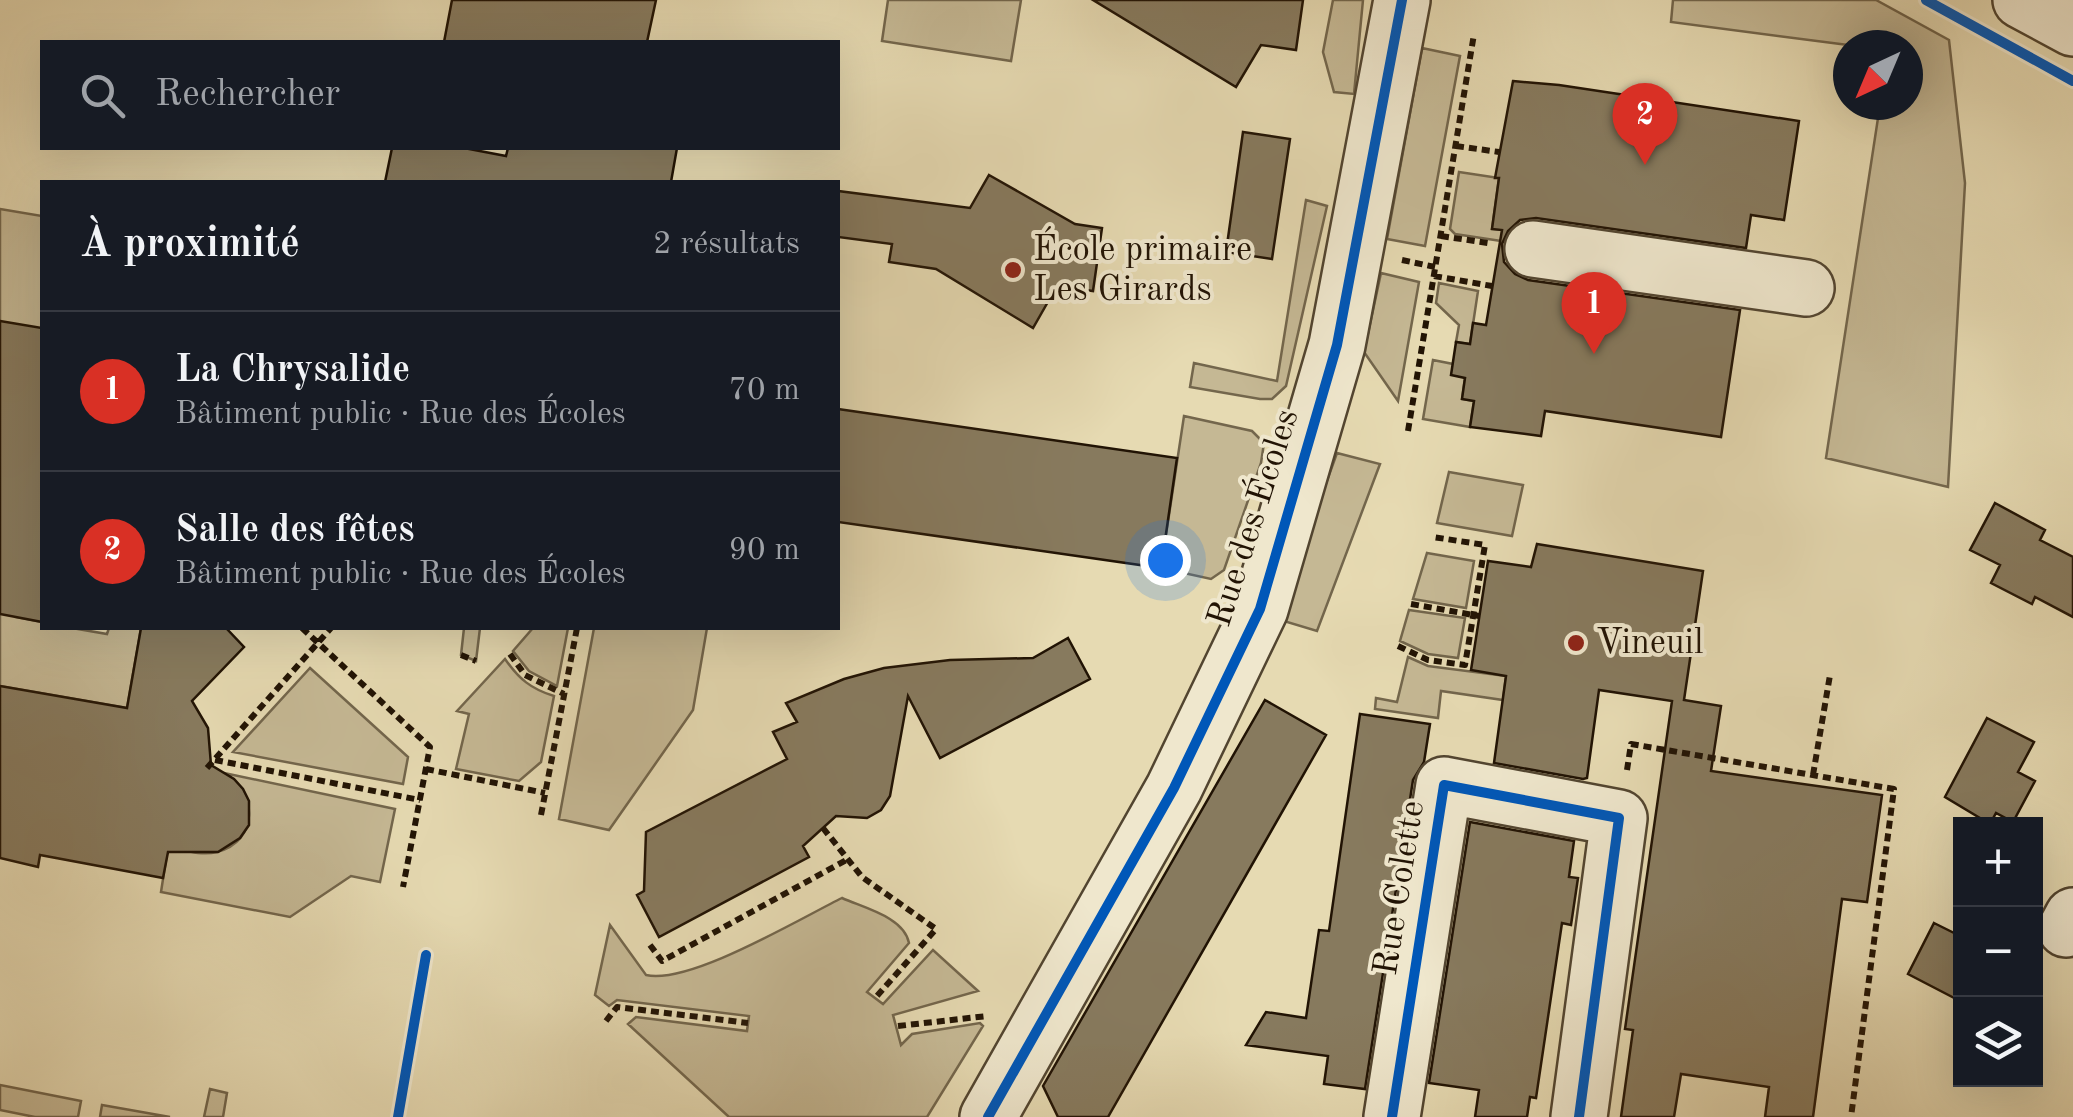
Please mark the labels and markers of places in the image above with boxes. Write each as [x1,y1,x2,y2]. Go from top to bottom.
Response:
pin: 2 [1612,82,1678,165]
place label: École primaire Les Girards [1033,226,1252,308]
marker: École primaire Les Girards [1002,259,1024,281]
pin: 1 [1562,272,1626,354]
place label: Vineuil [1596,626,1704,661]
marker: Vineuil [1565,632,1587,654]

